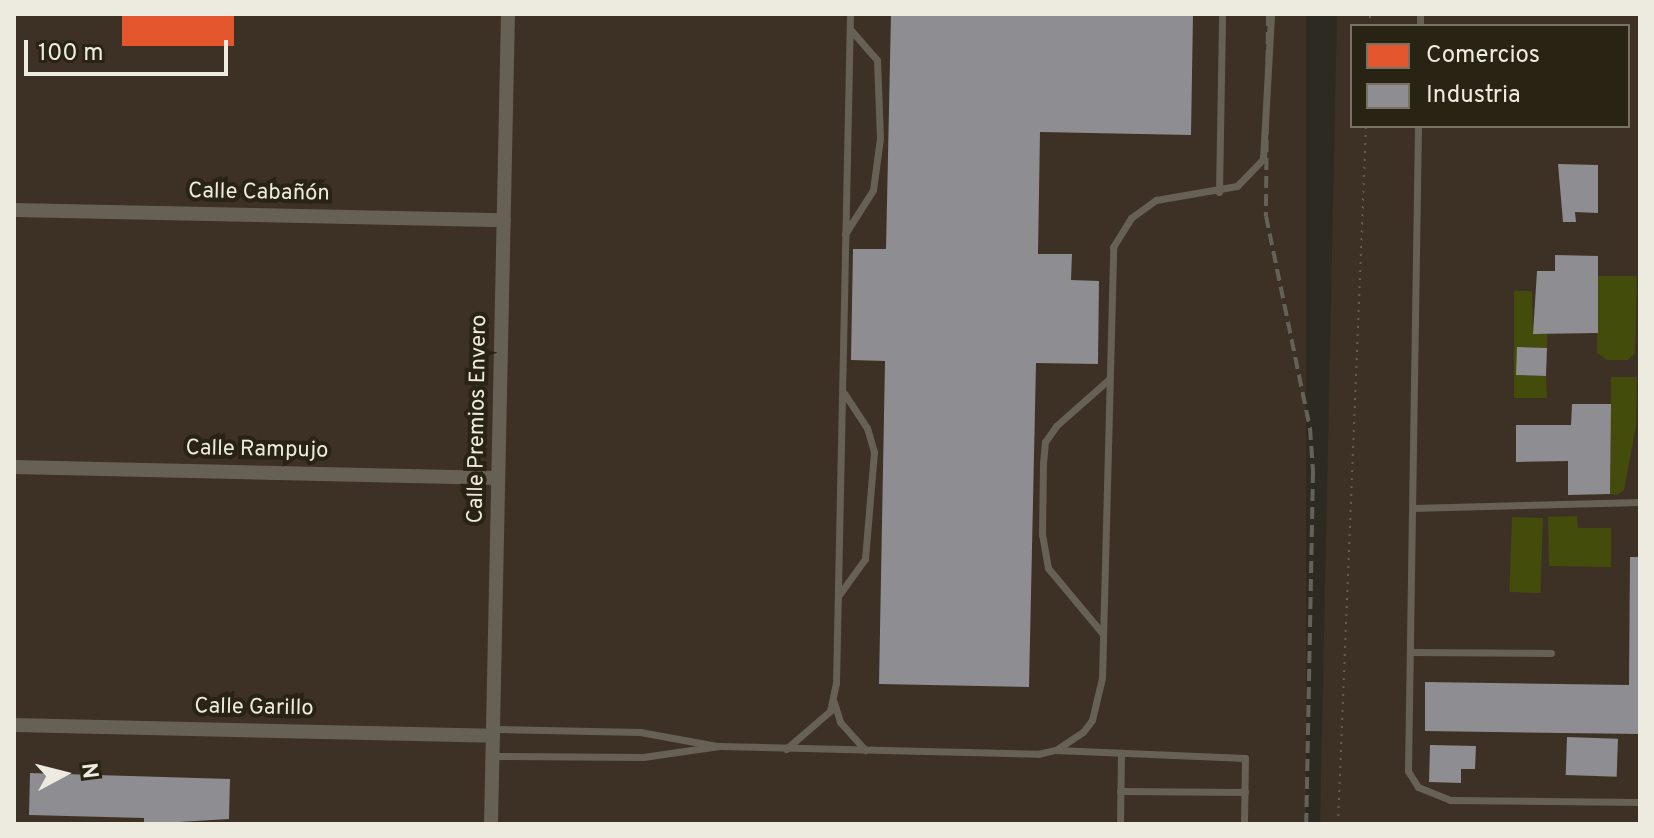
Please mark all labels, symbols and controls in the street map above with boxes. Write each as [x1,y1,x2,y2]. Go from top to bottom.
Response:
scale bar [28,24,232,74]
legend [1350,24,1630,128]
text: 100 m [38,39,104,69]
text: Comercios [1426,41,1540,71]
text: Industria [1426,81,1521,111]
street label: Calle Cabañón [188,179,330,207]
street label: Calle Premios Envero [463,314,493,524]
street label: Calle Rampujo [185,436,329,464]
street label: Calle Garillo [194,694,314,722]
north arrow [24,734,104,814]
text: N [74,762,103,780]

